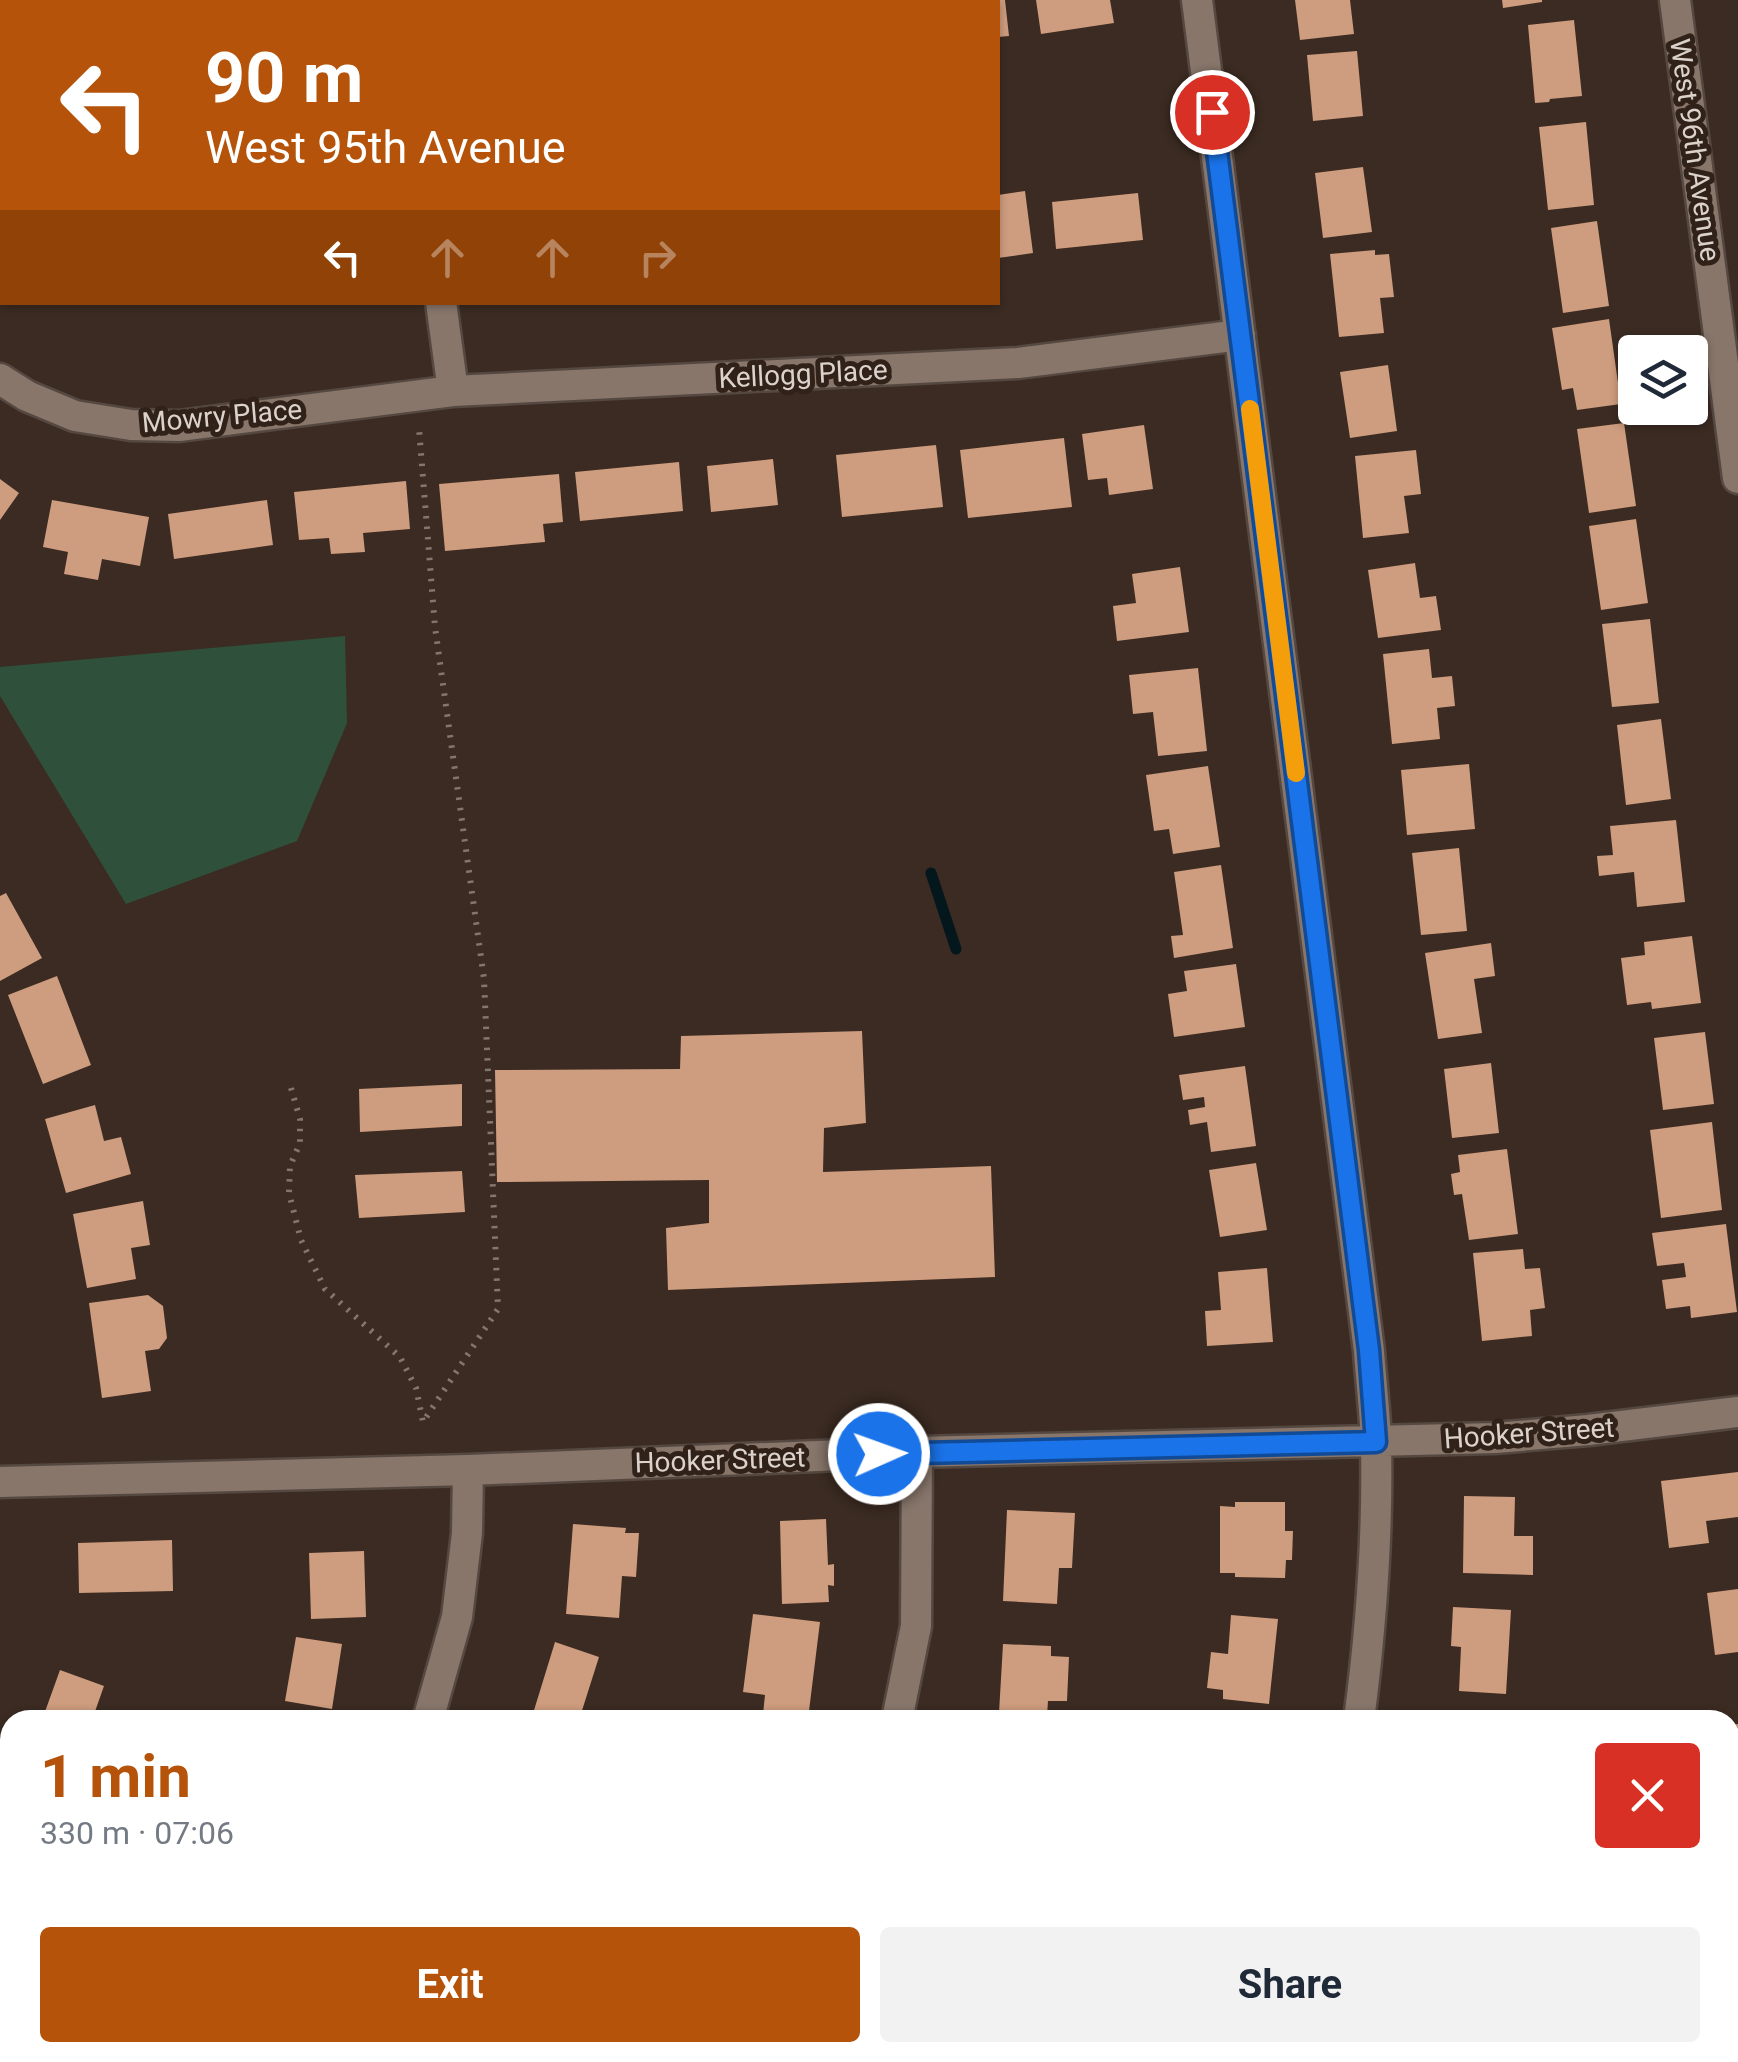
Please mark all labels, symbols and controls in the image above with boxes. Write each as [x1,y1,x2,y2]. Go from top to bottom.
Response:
text: 90 m [205,37,363,119]
street label: West 96th Avenue [1663,37,1727,263]
icon: left [40,40,170,170]
pin [1170,70,1255,155]
icon: arrive [1185,85,1240,140]
text: West 95th Avenue [205,121,566,174]
icon: left [315,230,370,285]
icon: ahead [420,230,475,285]
icon: ahead [525,230,580,285]
icon: right [630,230,685,285]
map controls [1618,335,1708,425]
button: layers [1618,335,1708,425]
street label: Kellogg Place [718,353,888,395]
street label: Mowry Place [141,393,303,439]
position arrow [827,1402,931,1506]
street label: Hooker Street [1443,1411,1615,1455]
street label: Hooker Street [634,1441,806,1479]
text: 1 min [40,1741,191,1812]
button: close [1595,1743,1700,1848]
text: 330 m · 07:06 [40,1814,234,1852]
button: Exit [40,1927,860,2042]
button: Share [880,1927,1700,2042]

